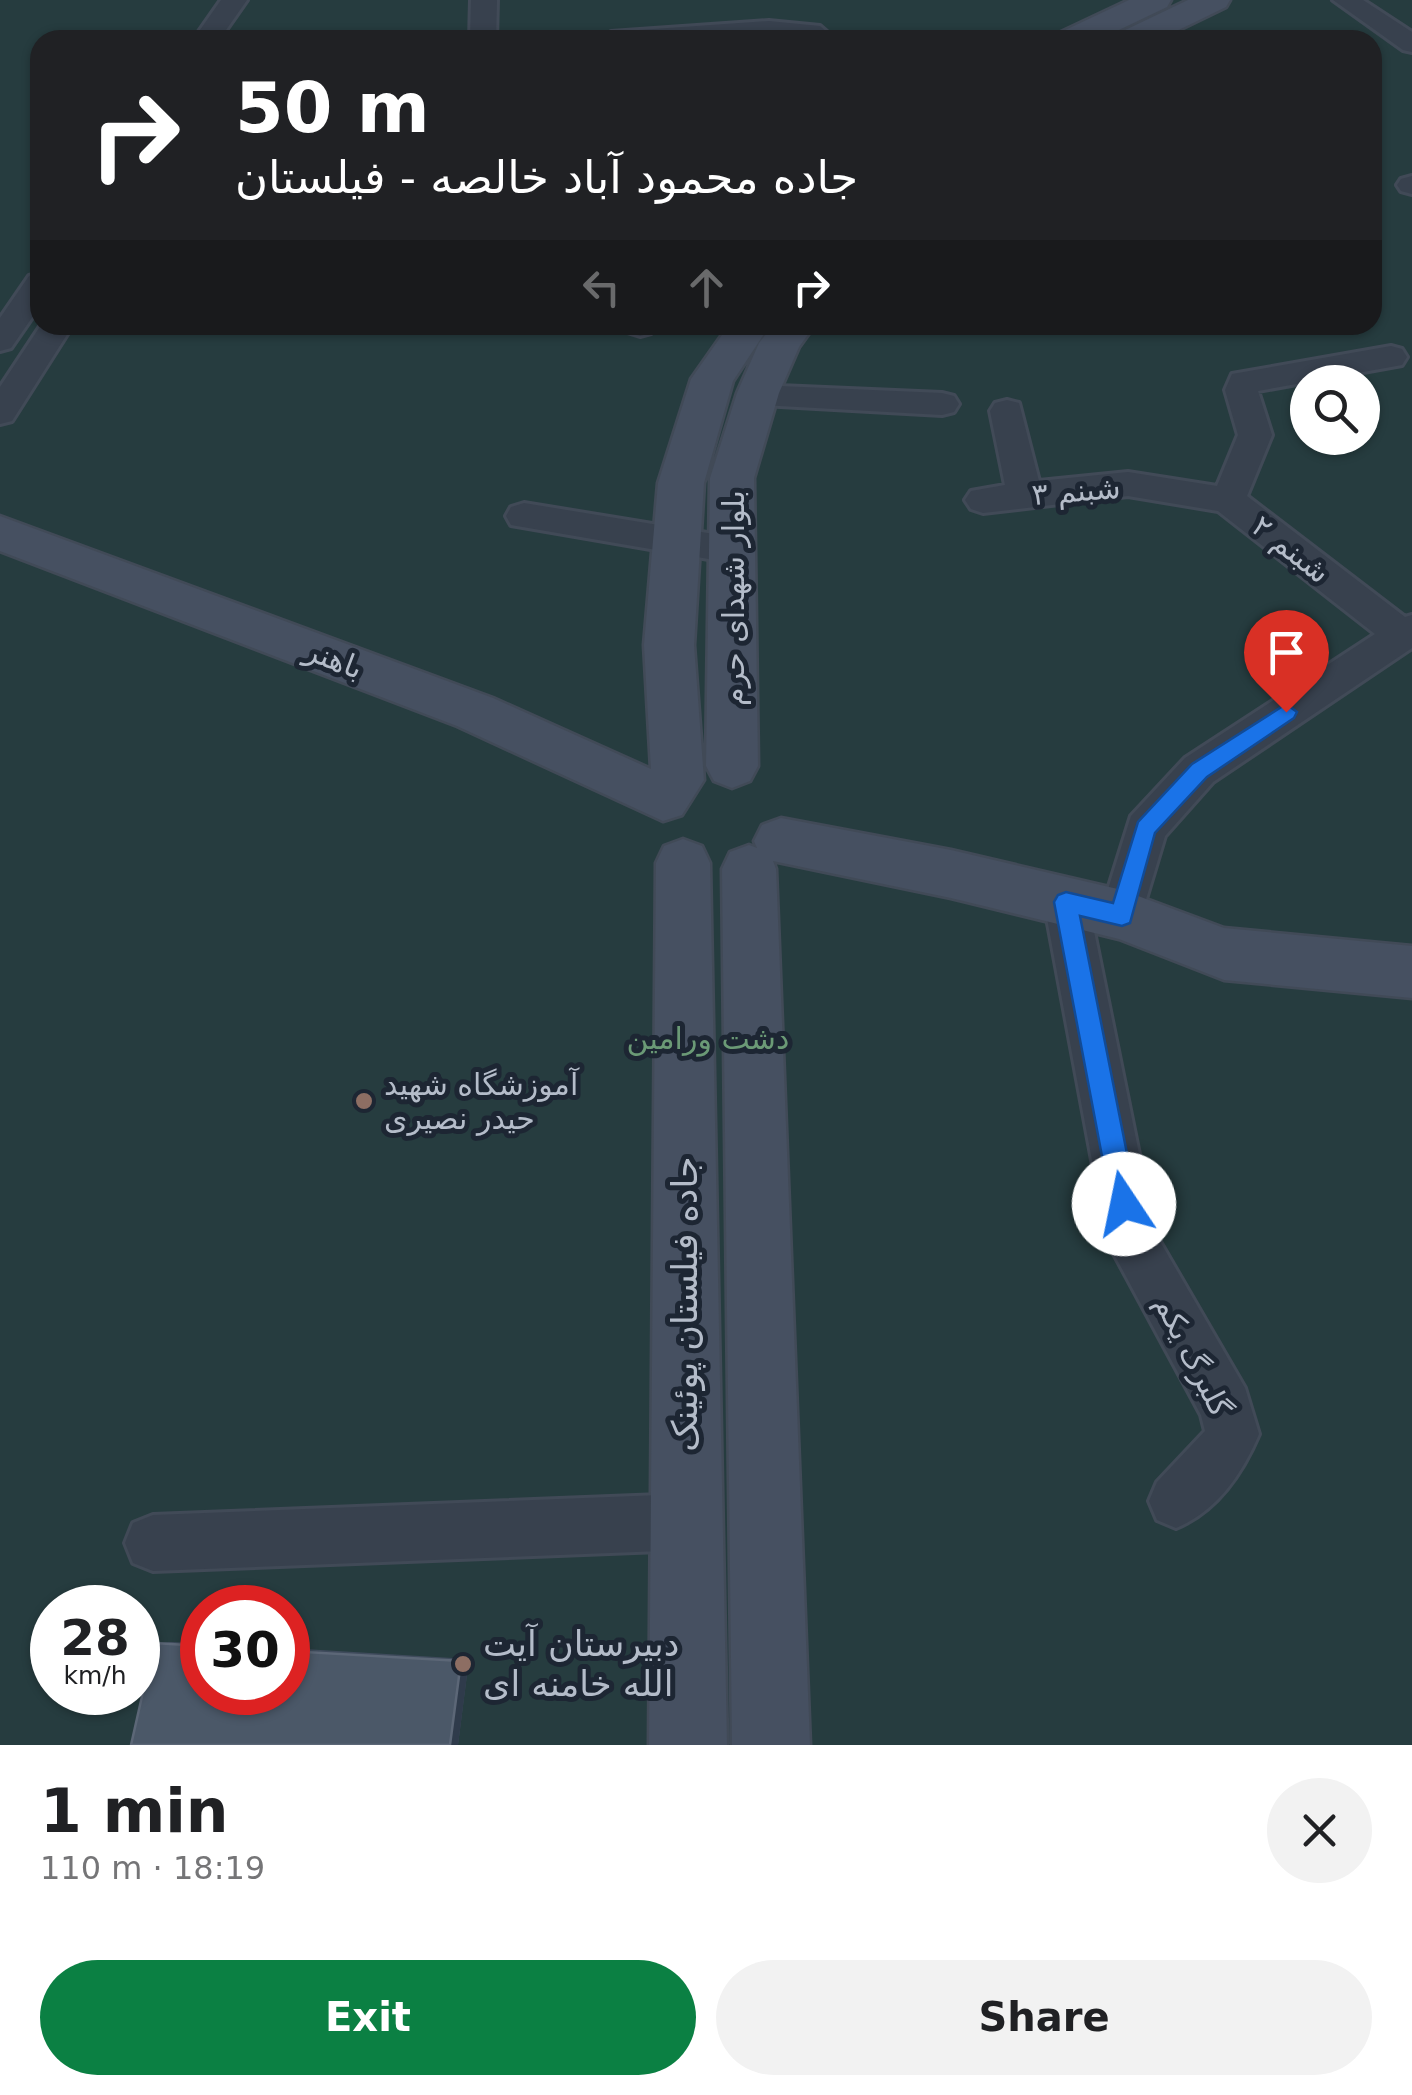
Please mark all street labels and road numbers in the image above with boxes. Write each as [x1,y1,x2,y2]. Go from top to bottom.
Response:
street label: شبنم ۳ [1030,470,1122,513]
street label: بلوار شهدای حرم [716,490,752,706]
street label: شبنم ۲ [1245,508,1337,591]
street label: باهنر [298,631,368,686]
street label: جاده فیلستان پوئینک [665,1156,706,1452]
street label: گلبرگ یکم [1147,1290,1239,1423]

